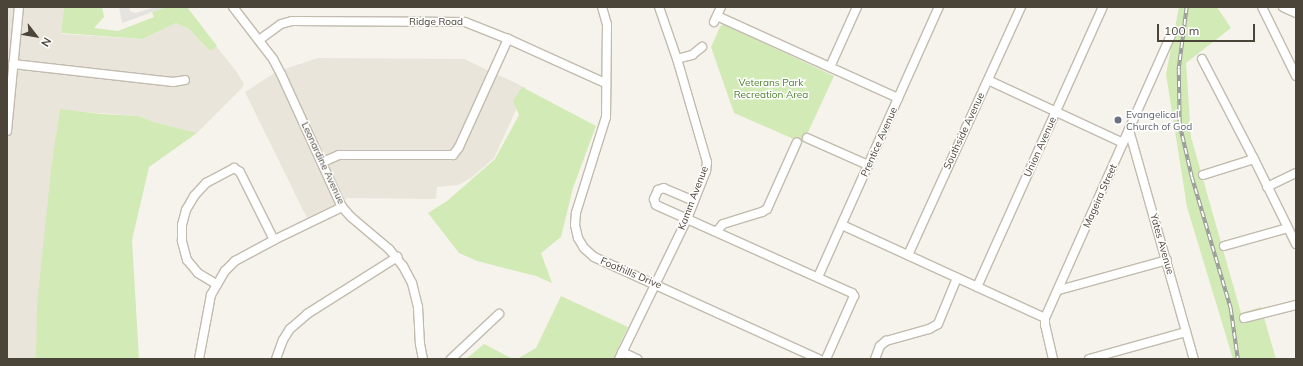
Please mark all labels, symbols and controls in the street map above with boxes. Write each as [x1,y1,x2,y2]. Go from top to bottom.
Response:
north arrow [16,16,56,56]
street label: Ridge Road [409,16,463,28]
scale bar [1159,16,1257,42]
text: 100 m [1164,23,1199,38]
text: N [38,35,54,49]
park label: Veterans Park Recreation Area [734,76,808,100]
street label: Southside Avenue [941,91,987,171]
street label: Prentice Avenue [858,105,900,179]
place label: Evangelical Church of God [1126,108,1192,132]
street label: Union Avenue [1021,115,1059,179]
marker: Evangelical Church of God [1113,115,1123,125]
street label: Leonardine Avenue [299,120,347,206]
street label: Mageira Street [1081,162,1119,230]
street label: Kamm Avenue [675,164,711,232]
street label: Yates Avenue [1148,212,1176,276]
street label: Foothills Drive [599,255,663,291]

